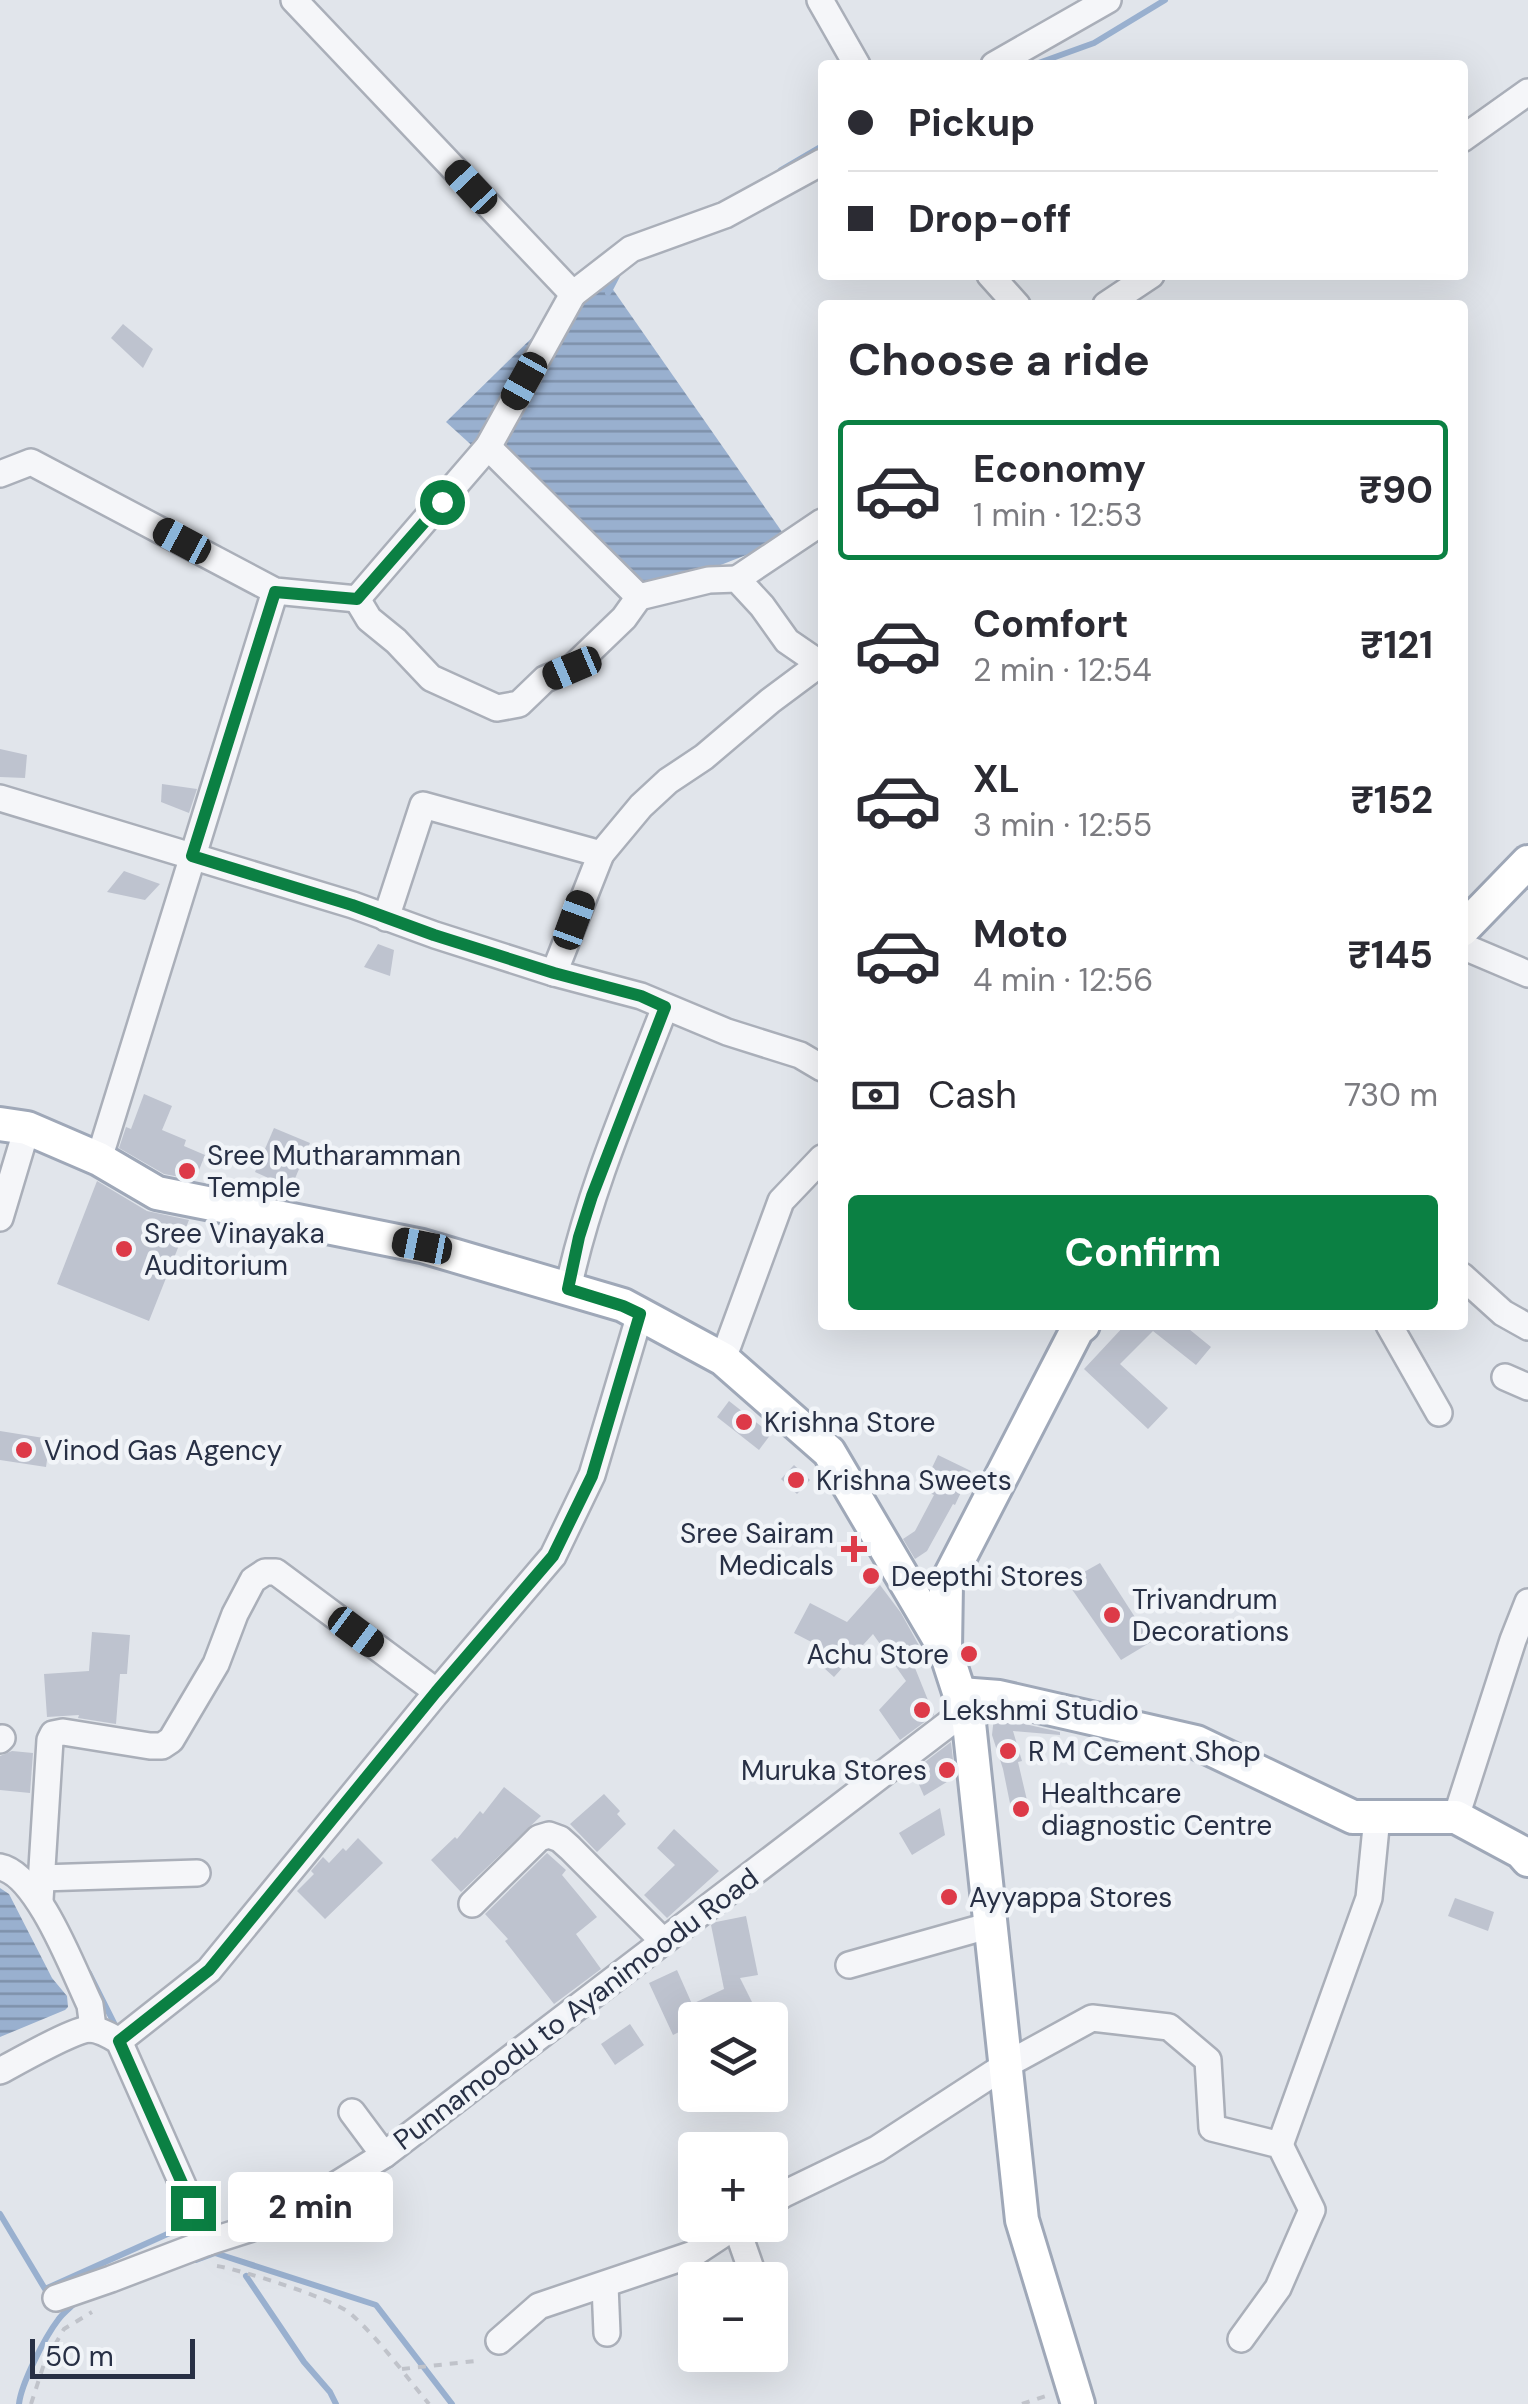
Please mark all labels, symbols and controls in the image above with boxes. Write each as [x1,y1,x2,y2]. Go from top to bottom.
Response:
text: Pickup [908,98,1035,148]
car [440,155,502,219]
text: Drop-off [908,194,1071,244]
text: Choose a ride [848,330,1150,389]
car [496,347,552,415]
text: Economy [973,444,1146,494]
icon: car [853,445,943,535]
text: ₹90 [1359,465,1433,515]
route start [420,480,465,525]
text: 1 min · 12:53 [973,494,1143,536]
car [148,514,216,568]
text: Comfort [973,599,1129,649]
icon: car [853,600,943,690]
text: ₹121 [1360,620,1433,670]
car [539,642,605,694]
text: 2 min · 12:54 [973,649,1152,691]
text: XL [973,754,1020,804]
icon: car [853,755,943,845]
text: ₹152 [1351,775,1433,825]
text: 3 min · 12:55 [973,804,1152,846]
car [550,887,598,953]
text: Moto [973,909,1068,959]
icon: car [853,910,943,1000]
text: ₹145 [1347,930,1433,980]
text: 4 min · 12:56 [973,959,1153,1001]
icon: cash [848,1068,903,1123]
text: Cash [928,1070,1017,1120]
text: 730 m [1344,1074,1438,1116]
place label: Sree Mutharamman Temple [207,1137,461,1206]
marker: Sree Mutharamman Temple [176,1160,198,1182]
button: Confirm [848,1195,1438,1310]
place label: Sree Vinayaka Auditorium [144,1215,325,1284]
car [390,1226,454,1266]
marker: Sree Vinayaka Auditorium [113,1238,135,1260]
place label: Krishna Store [764,1404,936,1441]
marker: Krishna Store [733,1411,755,1433]
place label: Vinod Gas Agency [44,1432,282,1469]
marker: Vinod Gas Agency [13,1439,35,1461]
place label: Krishna Sweets [816,1462,1012,1499]
marker: Krishna Sweets [785,1469,807,1491]
place label: Sree Sairam Medicals [680,1515,834,1584]
marker: Sree Sairam Medicals [843,1538,865,1560]
place label: Deepthi Stores [891,1558,1084,1595]
marker: Deepthi Stores [860,1565,882,1587]
place label: Trivandrum Decorations [1132,1581,1289,1650]
car [323,1602,389,1662]
marker: Trivandrum Decorations [1101,1604,1123,1626]
place label: Achu Store [806,1636,949,1673]
marker: Achu Store [958,1643,980,1665]
place label: Lekshmi Studio [942,1692,1139,1729]
marker: Lekshmi Studio [911,1699,933,1721]
place label: R M Cement Shop [1028,1733,1261,1770]
marker: R M Cement Shop [997,1740,1019,1762]
place label: Muruka Stores [741,1752,927,1789]
marker: Muruka Stores [936,1759,958,1781]
place label: Healthcare diagnostic Centre [1041,1775,1272,1844]
marker: Healthcare diagnostic Centre [1010,1798,1032,1820]
street label: Punnamoodu to Ayanimoodu Road [386,1860,766,2158]
place label: Ayyappa Stores [969,1879,1172,1916]
marker: Ayyappa Stores [938,1886,960,1908]
map controls [678,2002,788,2372]
button: layers [678,2002,788,2112]
button: + [678,2132,788,2242]
callout: 2 min [228,2173,393,2243]
route end [171,2186,216,2231]
text: 2 min [268,2186,353,2228]
button: − [678,2262,788,2372]
scale bar [30,2334,195,2378]
text: 50 m [45,2338,114,2375]

